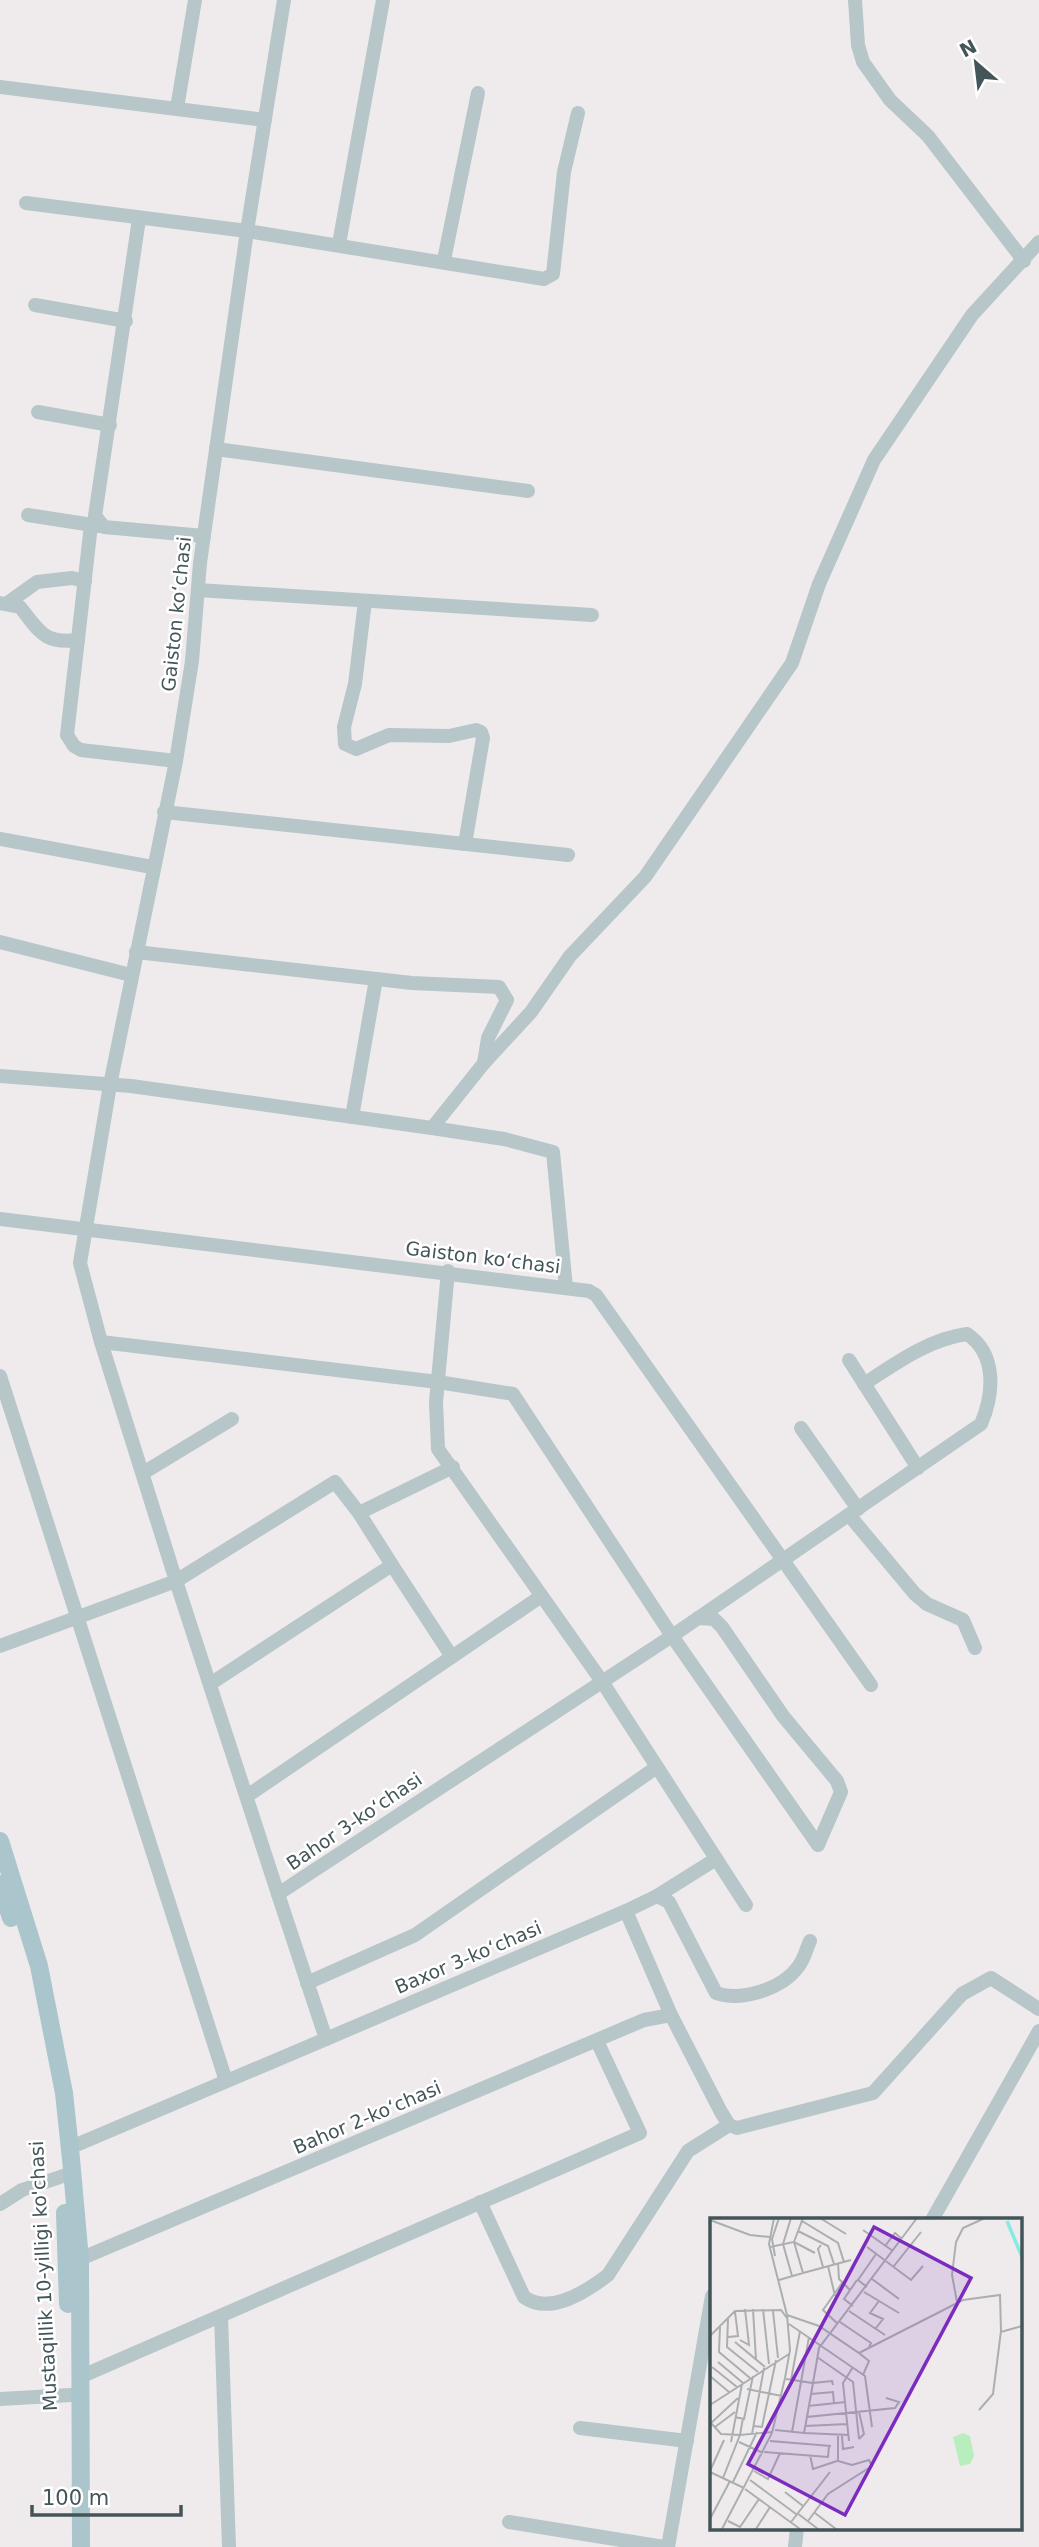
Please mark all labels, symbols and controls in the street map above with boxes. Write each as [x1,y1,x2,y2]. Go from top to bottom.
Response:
north arrow [941,28,1011,98]
text: N [956,35,980,61]
street label: Gaiston koʻchasi [157,535,195,693]
street label: Gaiston koʻchasi [404,1237,562,1277]
street label: Bahor 3-koʻchasi [282,1768,426,1874]
street label: Baxor 3-koʻchasi [391,1916,545,1998]
street label: Bahor 2-koʻchasi [290,2076,444,2158]
street label: Mustaqillik 10-yilligi ko'chasi [25,2140,61,2412]
inset map [710,2218,1021,2530]
scale bar [32,2474,180,2518]
text: 100 m [42,2486,109,2510]

